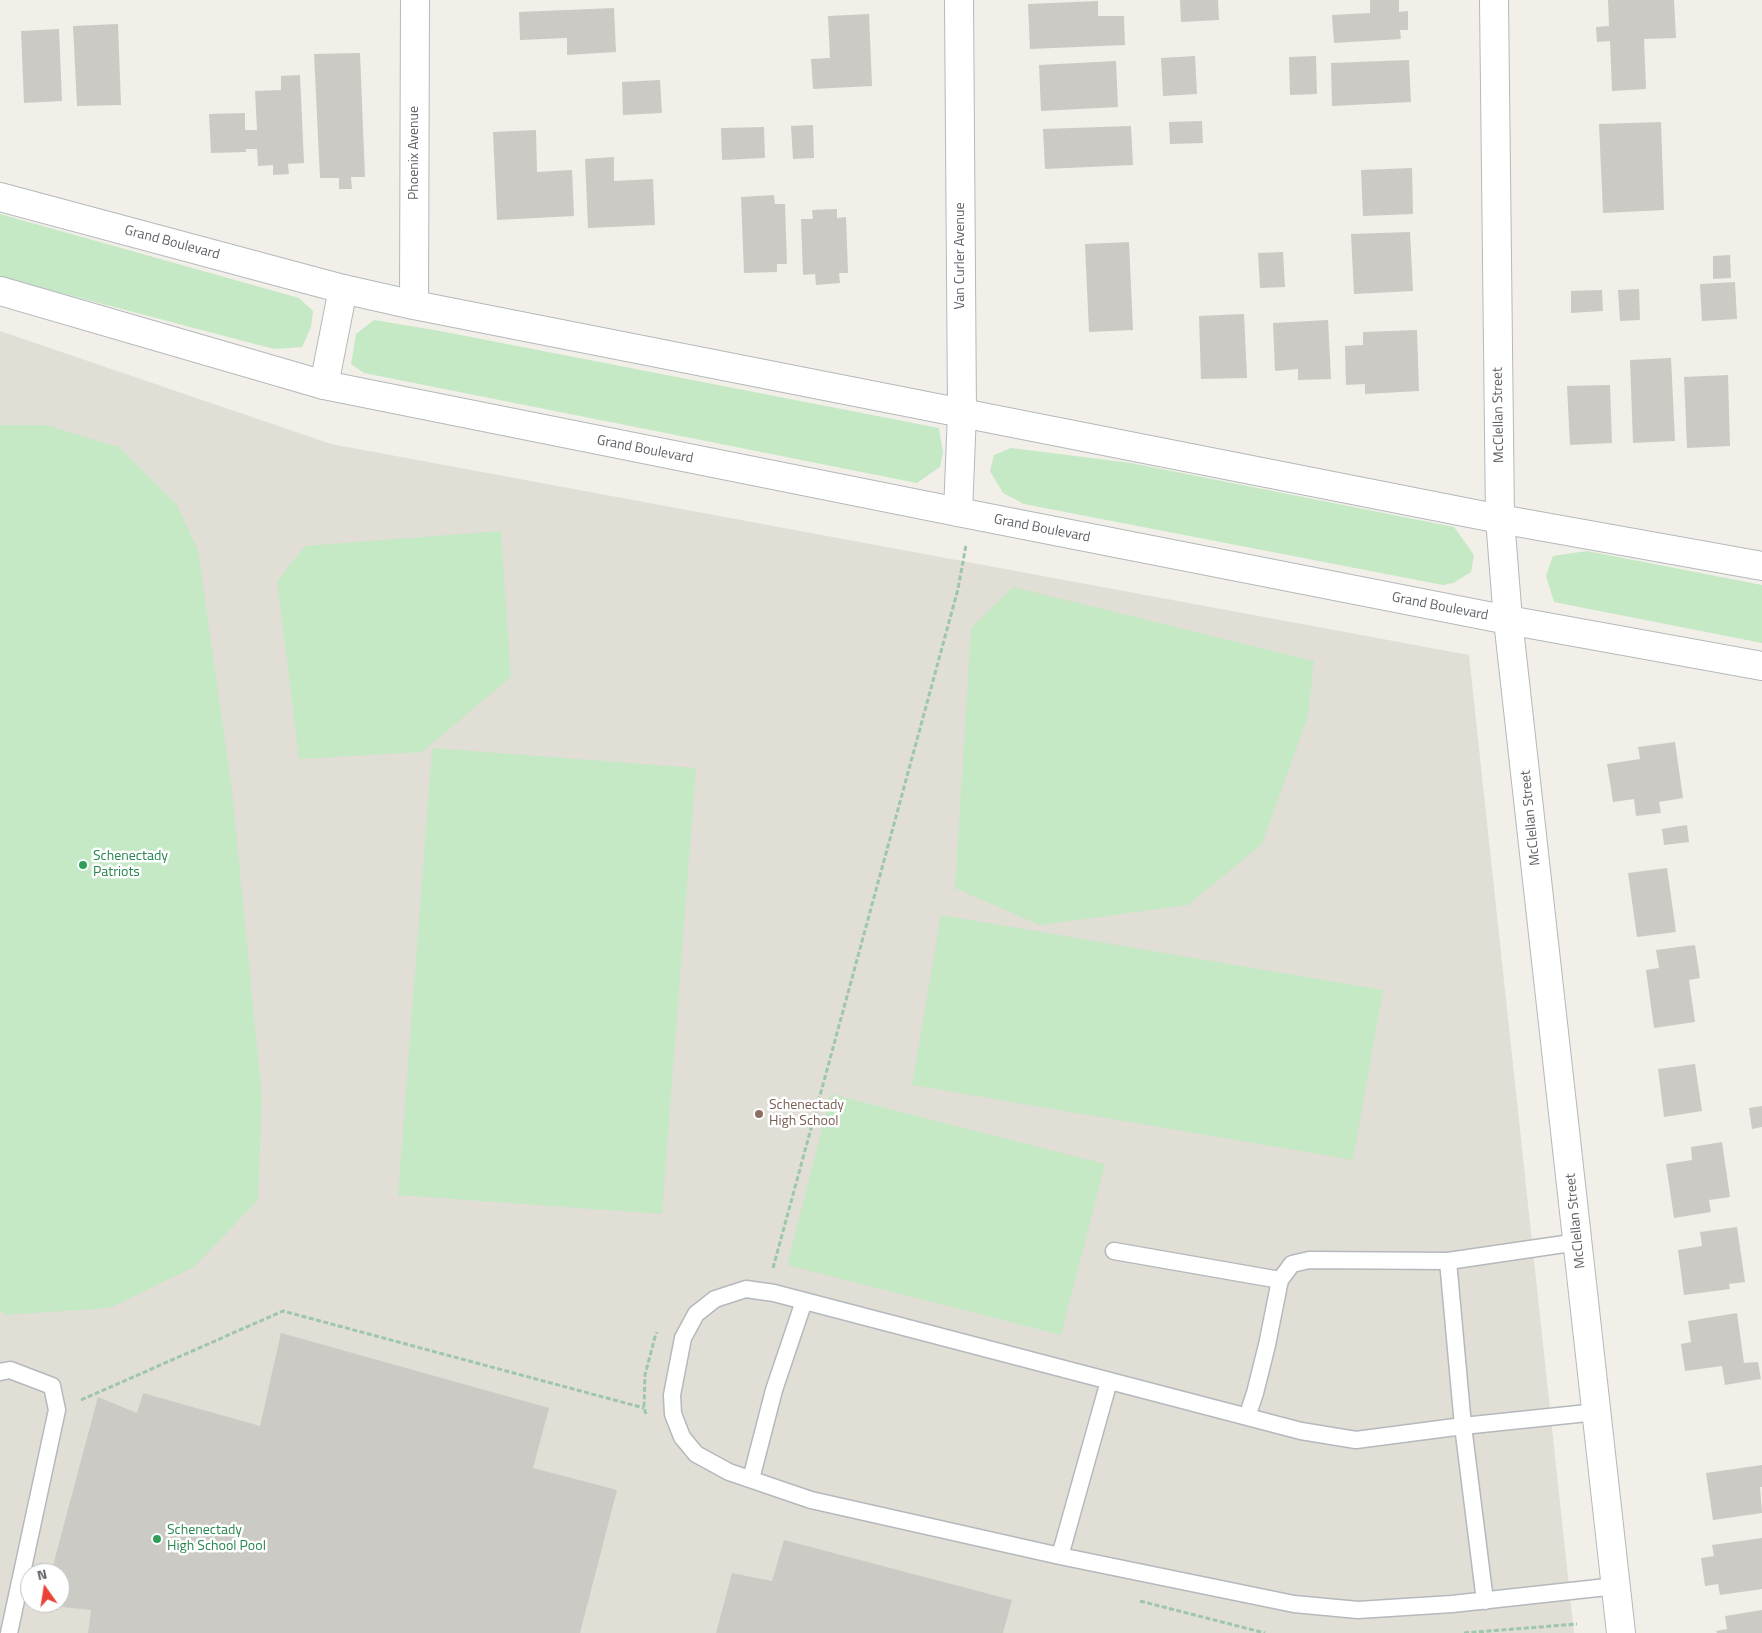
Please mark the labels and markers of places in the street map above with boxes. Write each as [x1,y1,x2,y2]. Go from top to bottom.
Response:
place label: Schenectady Patriots [93,849,168,882]
marker: Schenectady Patriots [77,859,89,871]
place label: Schenectady High School [769,1098,844,1130]
marker: Schenectady High School [753,1108,765,1120]
place label: Schenectady High School Pool [167,1523,266,1555]
marker: Schenectady High School Pool [151,1533,163,1545]

